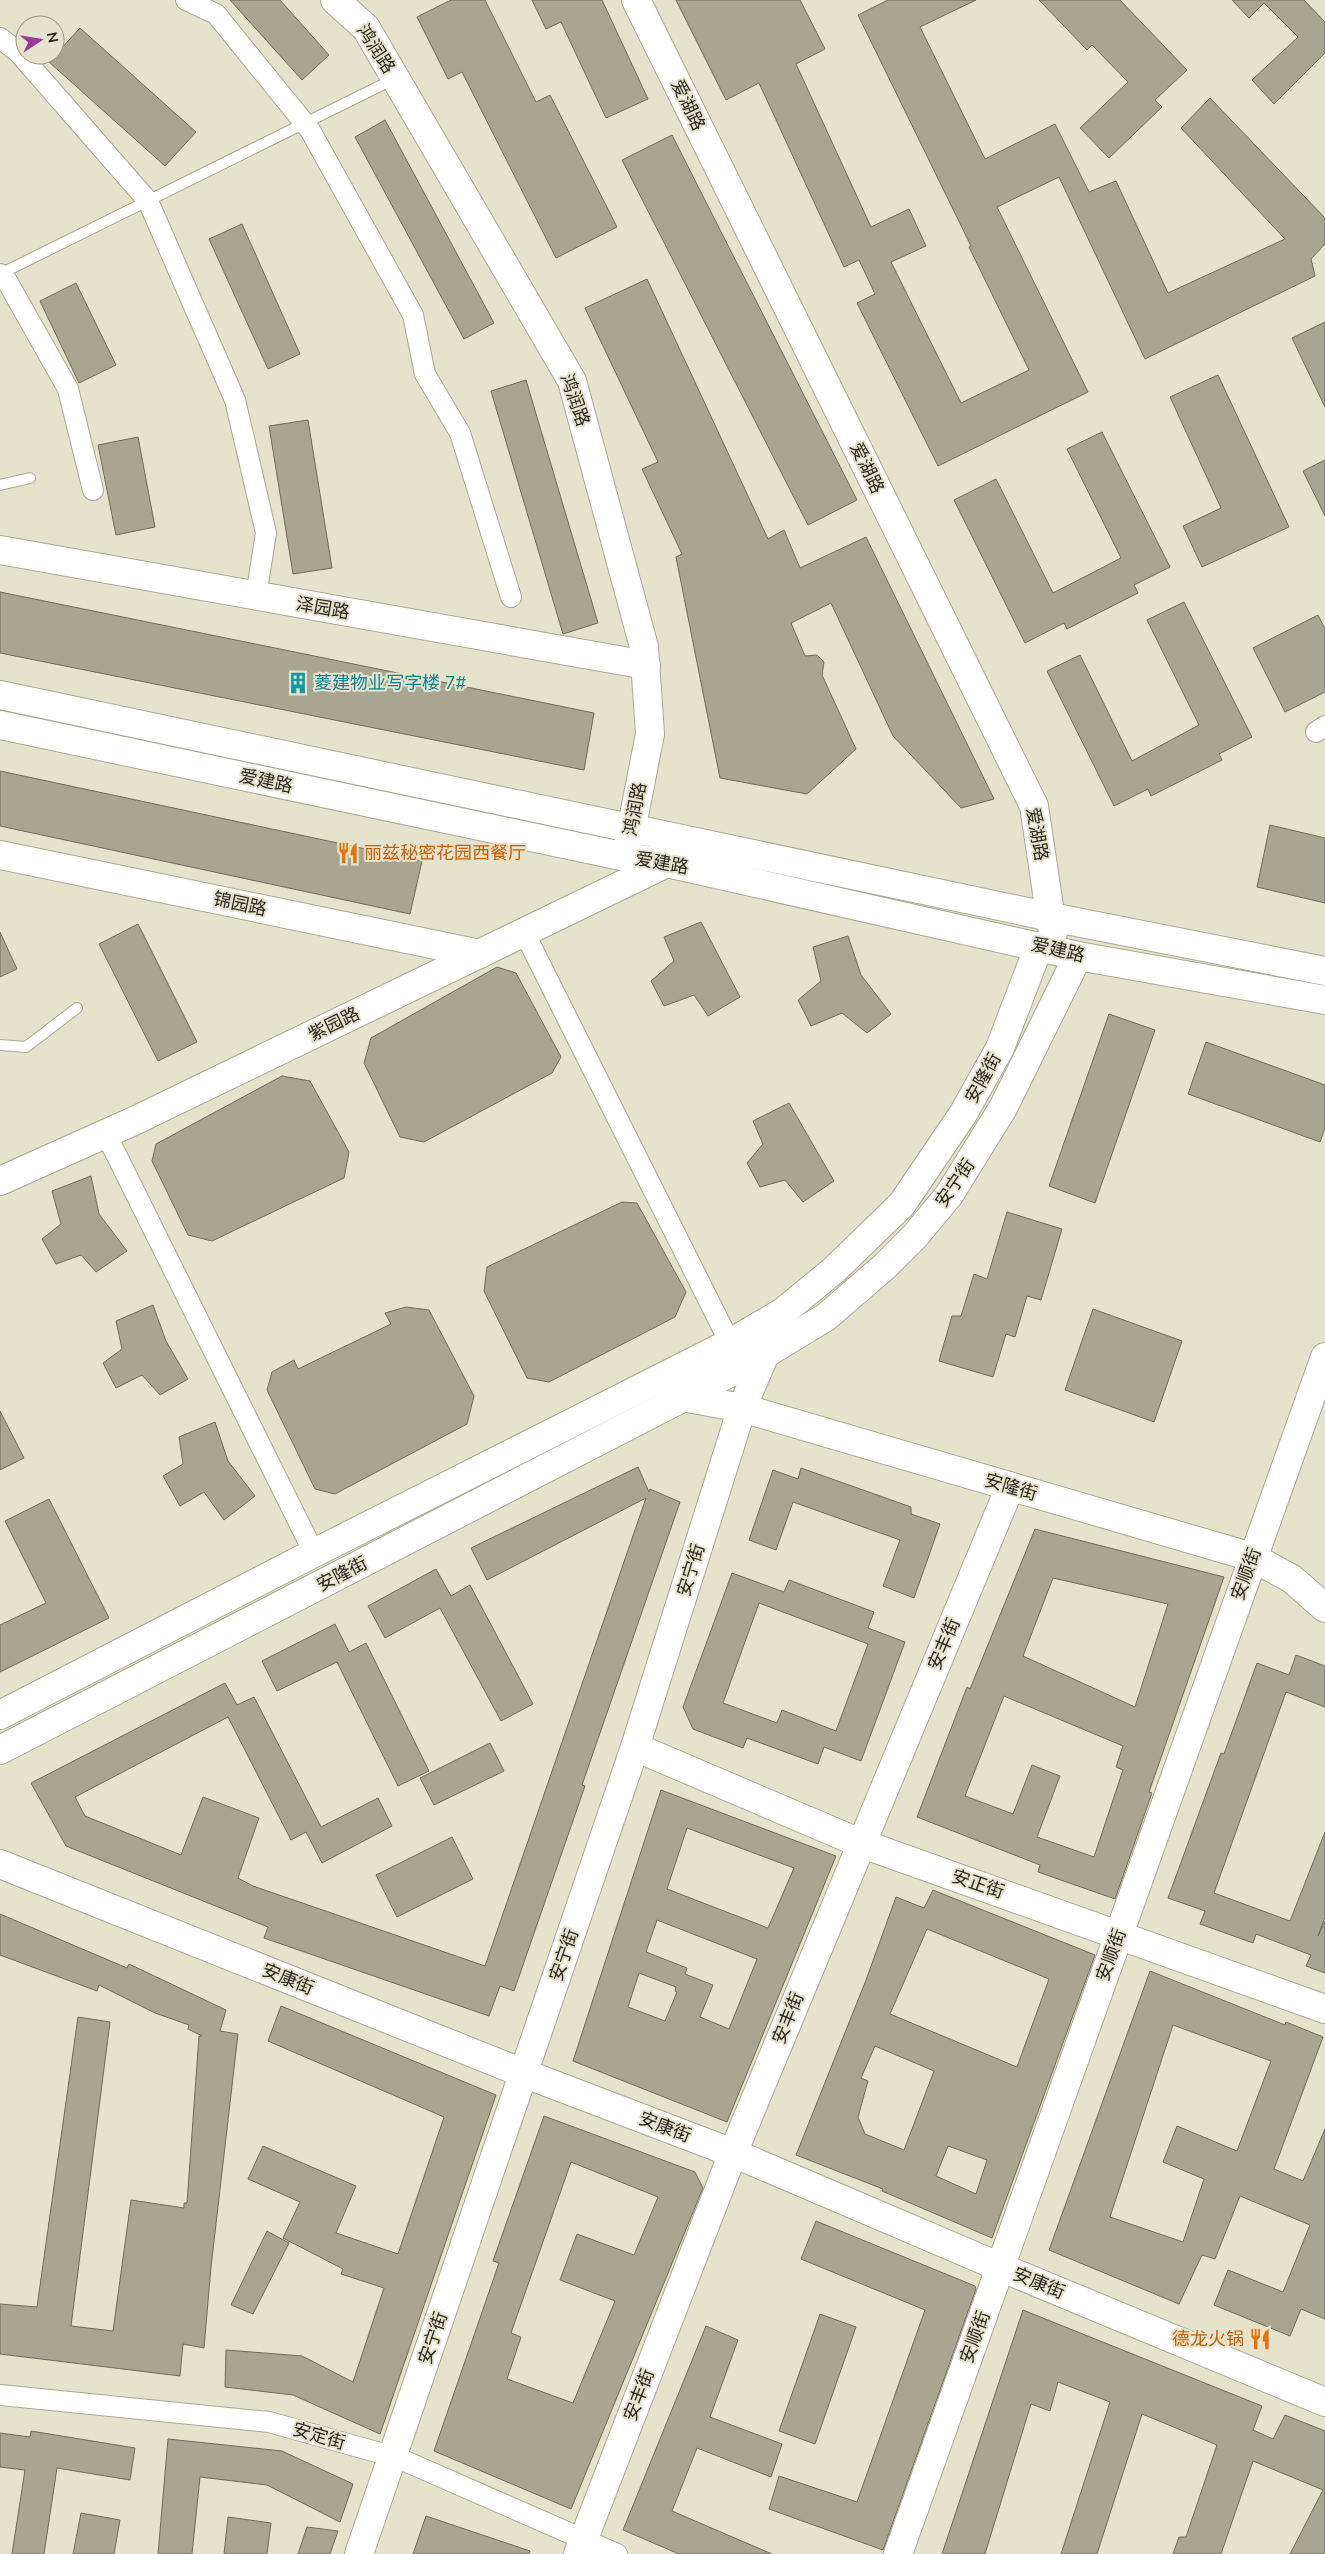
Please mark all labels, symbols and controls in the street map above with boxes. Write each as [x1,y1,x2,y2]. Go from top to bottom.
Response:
north arrow [15,15,65,65]
street label: 鸿润路 [351,20,401,78]
text: N [42,30,63,45]
street label: 爱湖路 [665,75,711,135]
street label: 鸿润路 [555,371,595,429]
street label: 爱湖路 [844,438,890,498]
street label: 泽园路 [294,591,352,625]
building icon: 菱建物业写字楼 7# [285,670,311,696]
place label: 菱建物业写字楼 7# [314,671,466,695]
street label: 爱建路 [237,764,295,798]
street label: 鸿润路 [618,780,652,838]
street label: 爱湖路 [1020,805,1054,863]
restaurant icon: 丽兹秘密花园西餐厅 [335,840,361,866]
place label: 丽兹秘密花园西餐厅 [364,841,526,865]
street label: 爱建路 [633,846,691,880]
street label: 锦园路 [211,887,269,921]
street label: 爱建路 [1029,932,1087,968]
street label: 紫园路 [304,1001,364,1047]
street label: 安隆街 [959,1049,1007,1107]
street label: 安宁街 [930,1154,980,1212]
street label: 安隆街 [982,1468,1040,1506]
street label: 安宁街 [672,1541,710,1599]
street label: 安顺街 [1225,1545,1267,1603]
street label: 安隆街 [312,1551,372,1597]
street label: 安丰街 [922,1614,966,1674]
street label: 安正街 [949,1864,1007,1904]
street label: 安宁街 [544,1926,584,1984]
street label: 安顺街 [1090,1926,1132,1984]
street label: 安康街 [258,1958,318,2000]
street label: 安丰街 [767,1988,809,2048]
street label: 安康街 [635,2106,695,2148]
street label: 安康街 [1009,2262,1069,2304]
street label: 安顺街 [954,2308,996,2366]
street label: 安宁街 [413,2309,453,2367]
restaurant icon: 德龙火锅 [1247,2326,1273,2352]
place label: 德龙火锅 [1172,2327,1244,2351]
street label: 安丰街 [618,2365,660,2425]
street label: 安定街 [290,2417,348,2455]

